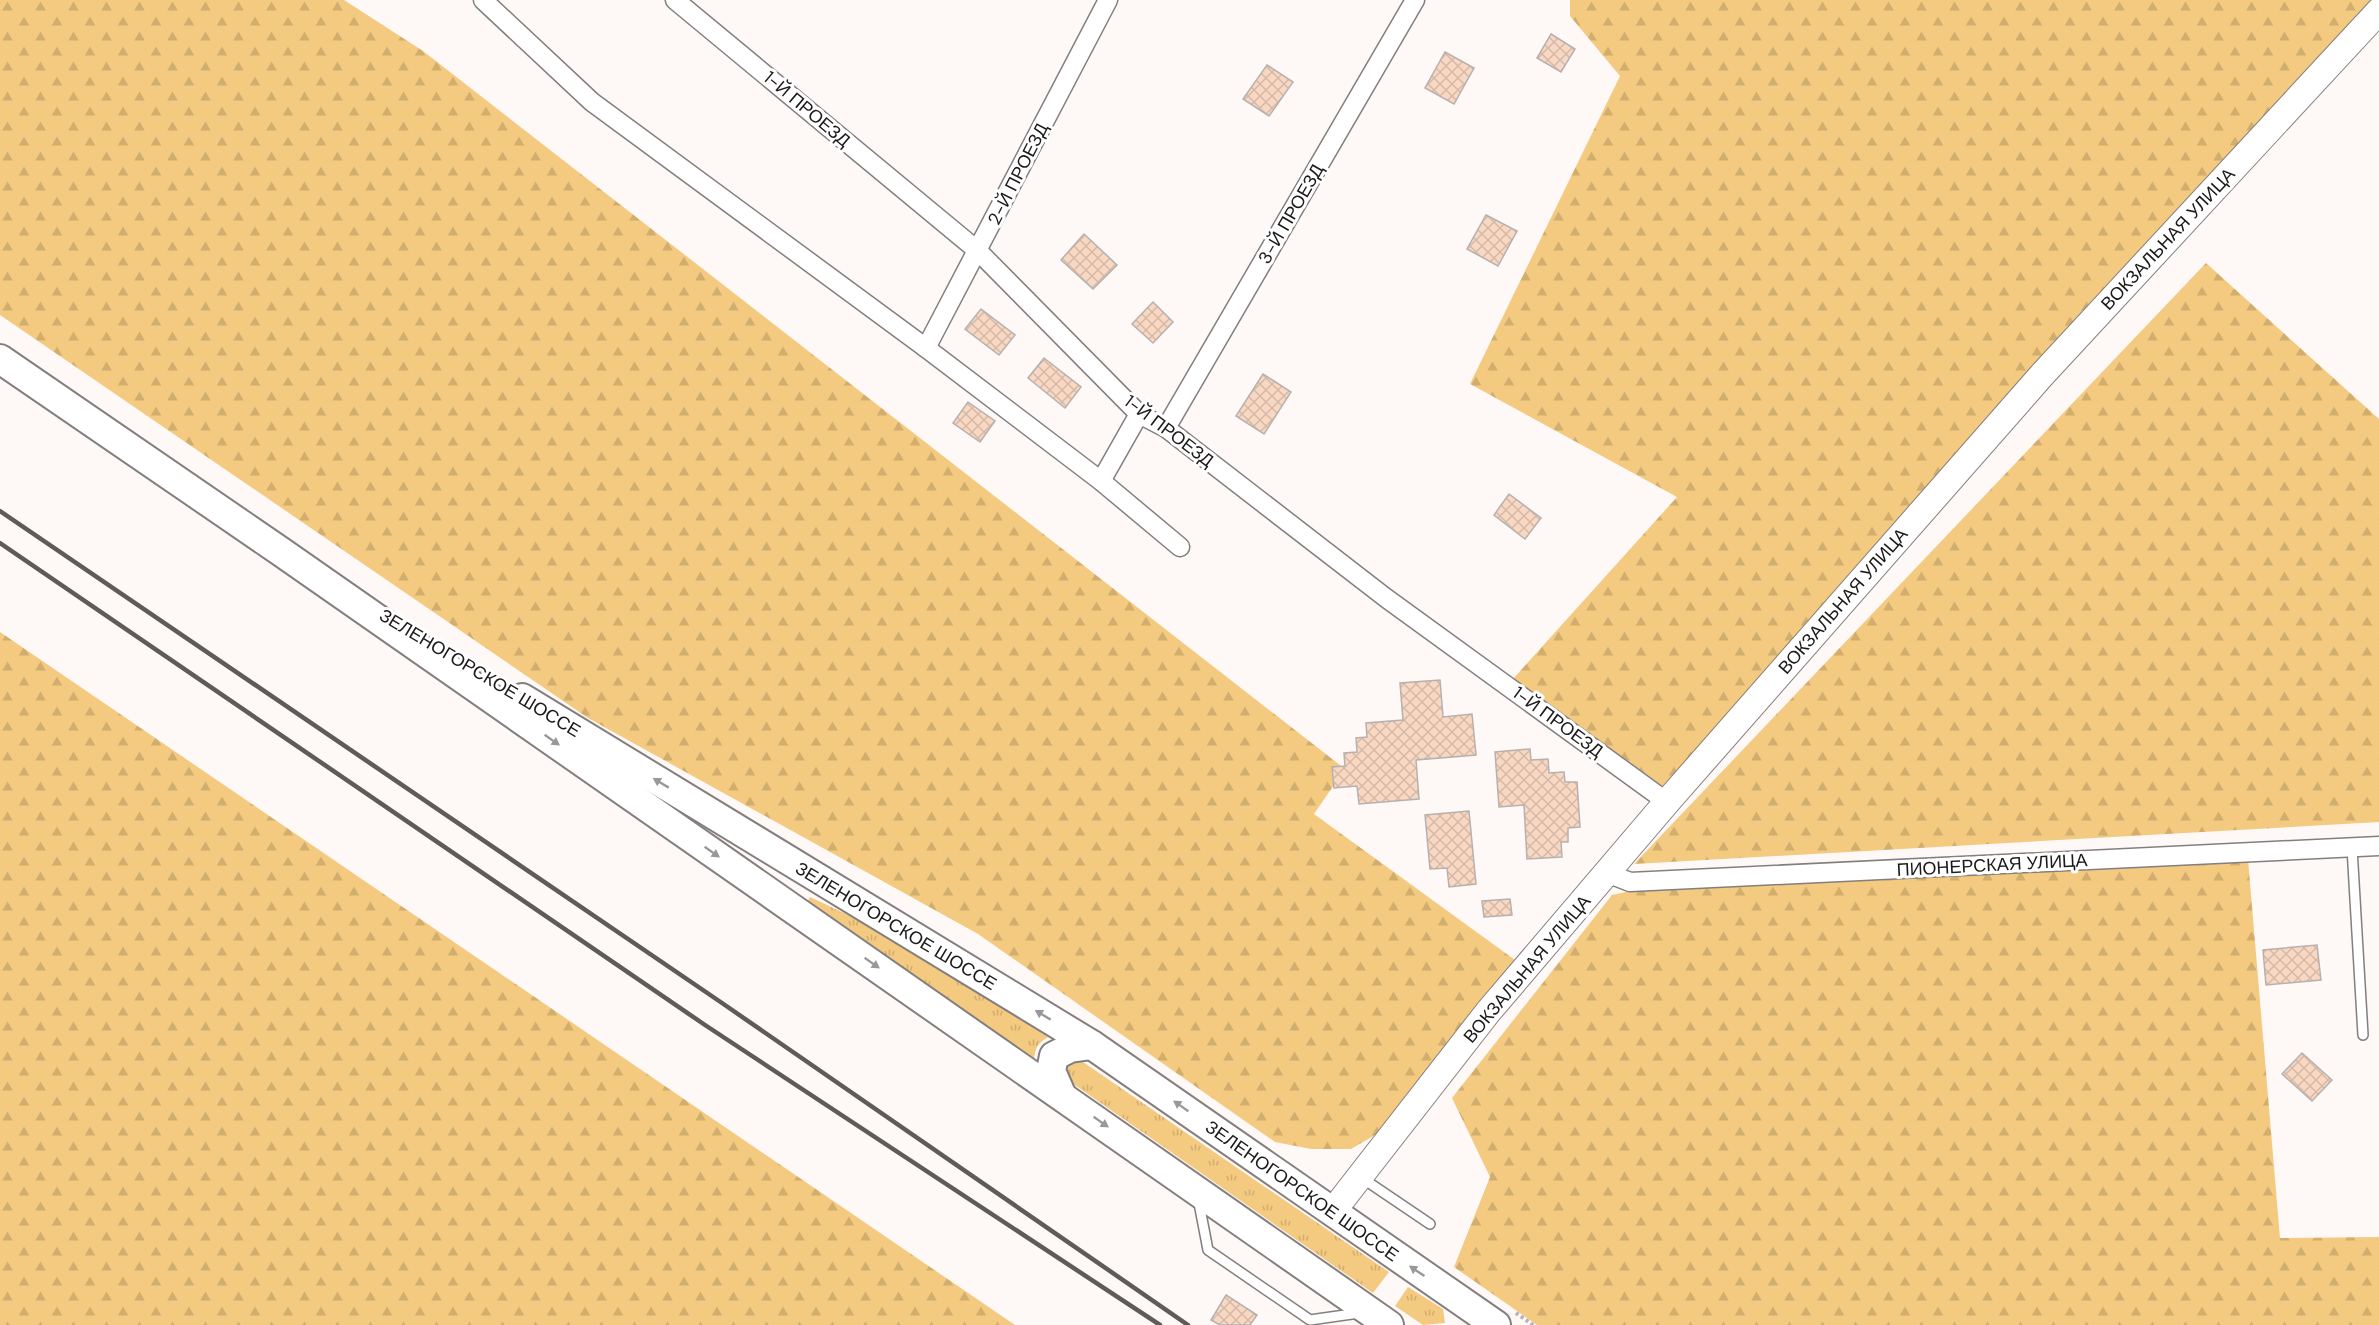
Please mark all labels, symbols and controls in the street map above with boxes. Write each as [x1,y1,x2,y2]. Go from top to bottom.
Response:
street label: 1-Й ПРОЕЗД [759,66,855,152]
street label: 2-Й ПРОЕЗД [982,119,1054,229]
street label: 3-Й ПРОЕЗД [1253,160,1329,268]
street label: ВОКЗАЛЬНАЯ УЛИЦА [2096,163,2240,315]
street label: 1-Й ПРОЕЗД [1119,389,1219,473]
street label: ВОКЗАЛЬНАЯ УЛИЦА [1773,523,1913,679]
street label: ЗЕЛЕНОГОРСКОЕ ШОССЕ [375,603,585,743]
street label: 1-Й ПРОЕЗД [1508,681,1608,763]
one-way arrow [543,734,559,746]
one-way arrow [653,777,669,788]
one-way arrow [703,846,719,858]
street label: ПИОНЕРСКАЯ УЛИЦА [1896,848,2088,882]
street label: ЗЕЛЕНОГОРСКОЕ ШОССЕ [791,856,1001,996]
street label: ВОКЗАЛЬНАЯ УЛИЦА [1458,890,1596,1048]
one-way arrow [863,957,879,969]
one-way arrow [1034,1010,1051,1021]
one-way arrow [1172,1101,1189,1112]
street label: ЗЕЛЕНОГОРСКОЕ ШОССЕ [1201,1115,1403,1267]
one-way arrow [1093,1116,1108,1128]
one-way arrow [1410,1265,1426,1277]

